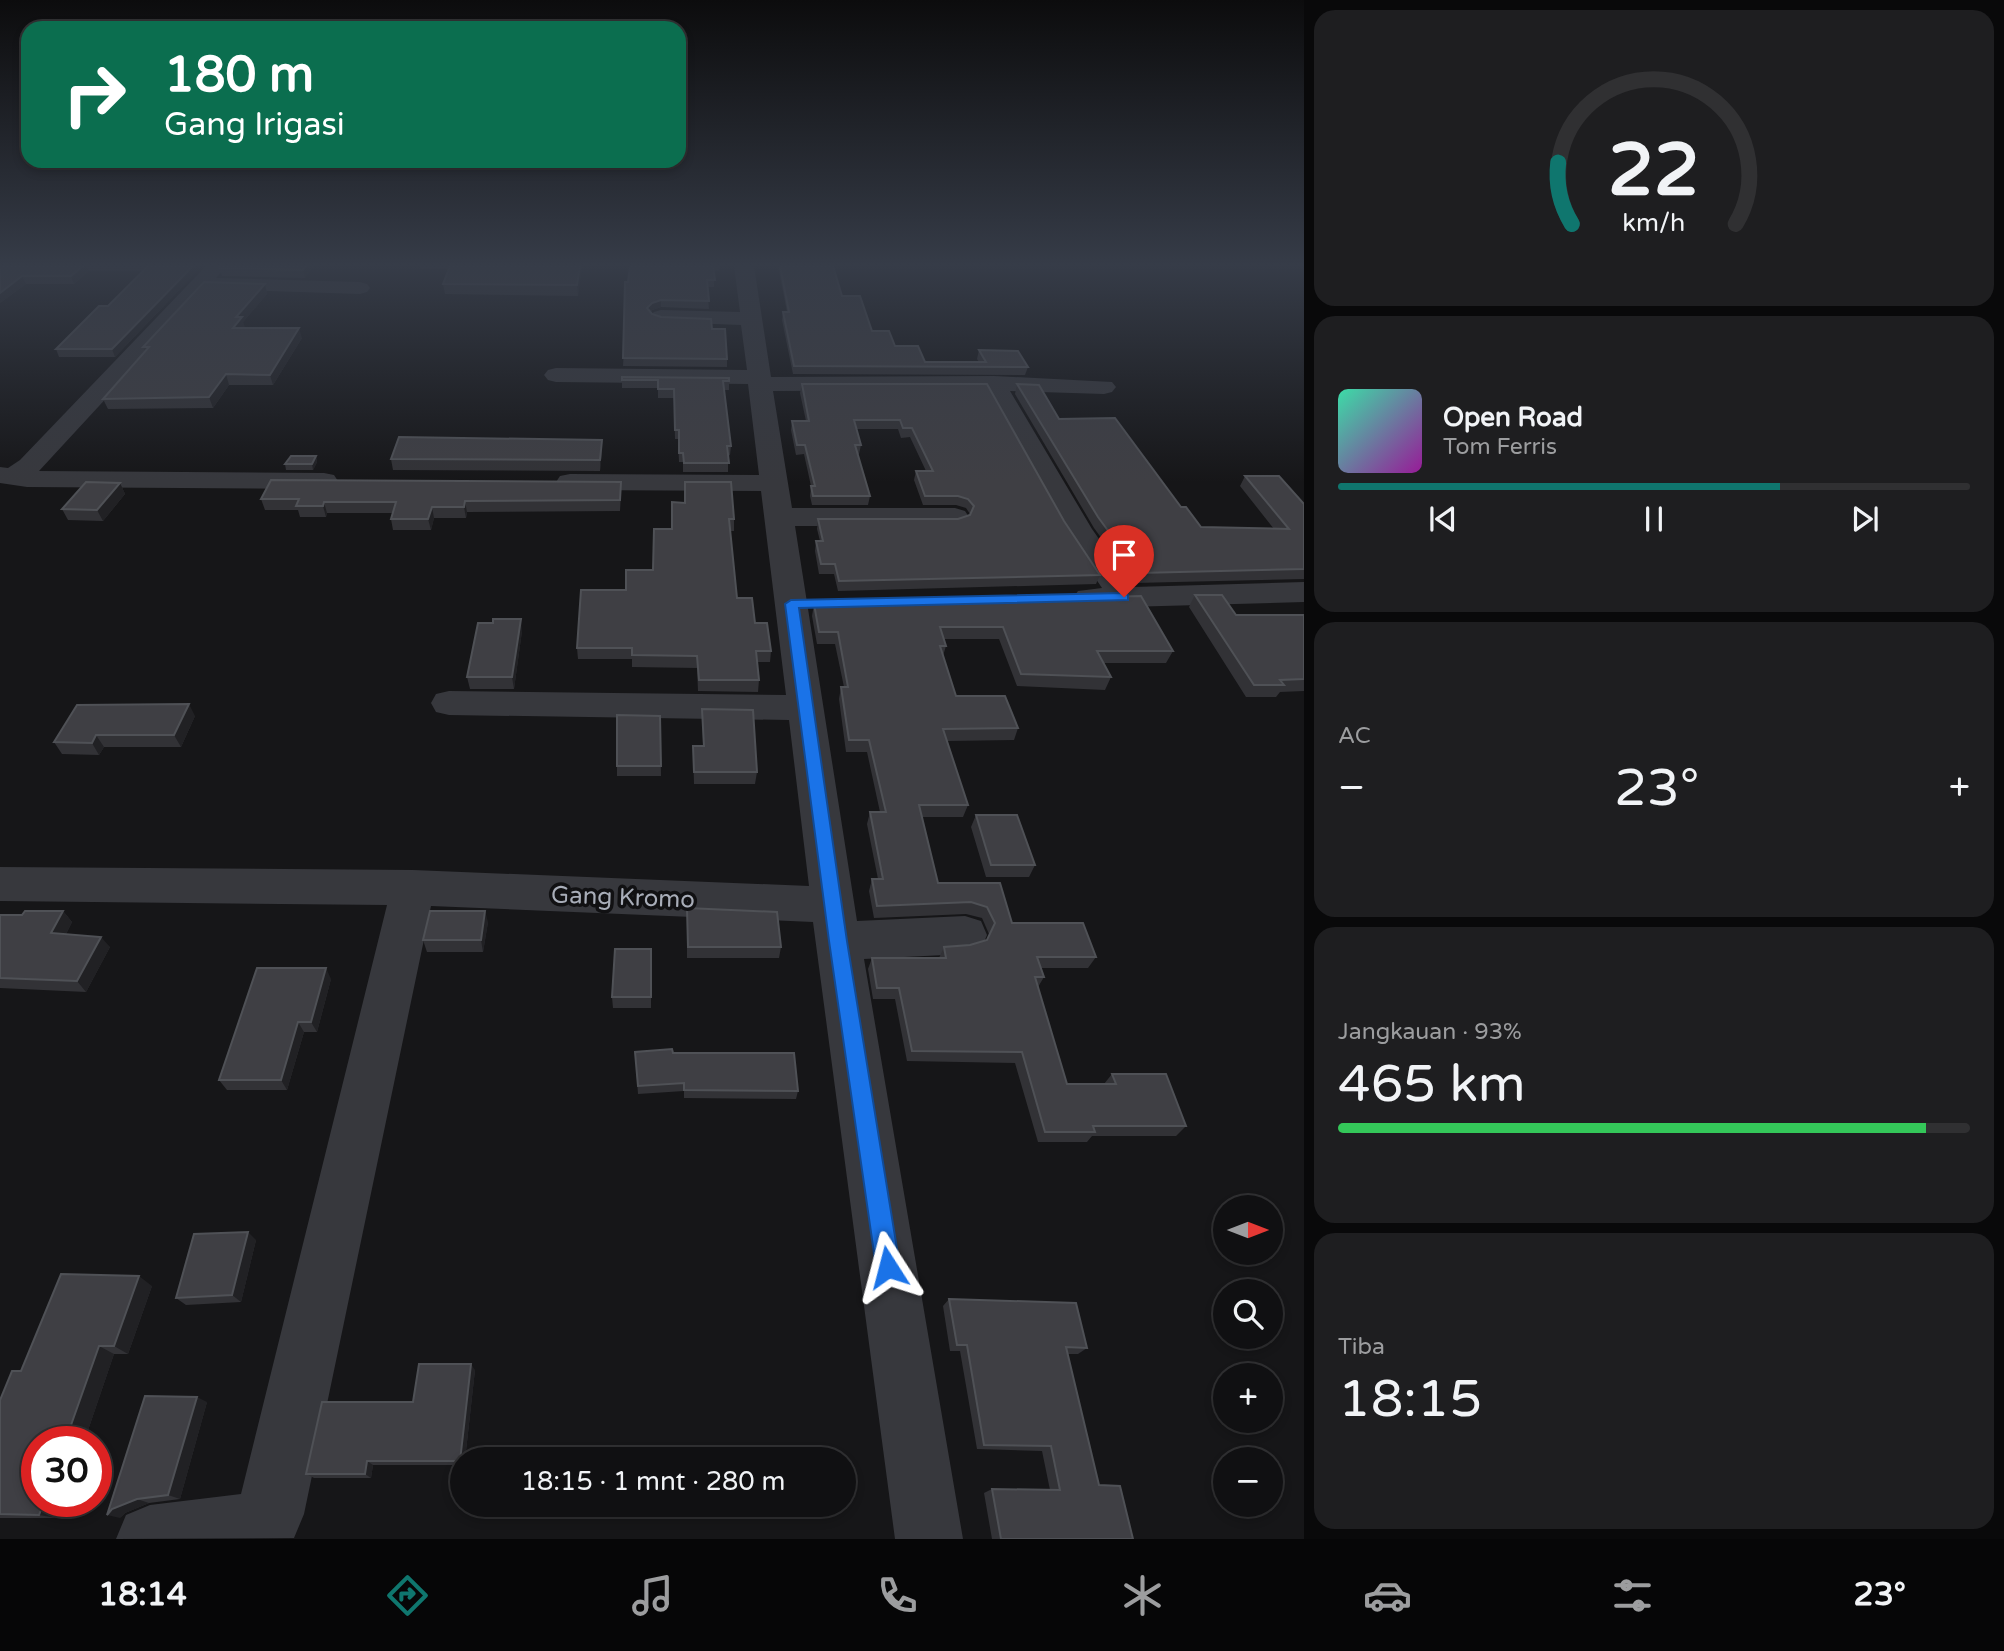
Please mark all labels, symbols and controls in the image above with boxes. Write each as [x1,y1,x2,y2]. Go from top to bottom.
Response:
text: 180 m [164,46,314,105]
icon: right [49,49,140,140]
text: Gang Irigasi [164,106,345,144]
text: 22 [1608,127,1700,215]
text: km/h [1623,208,1685,238]
text: Open Road [1443,402,1583,433]
text: Tom Ferris [1443,433,1557,461]
icon: previous [1424,500,1462,538]
icon: pause [1635,500,1673,538]
icon: next [1846,500,1884,538]
pin [1094,525,1154,597]
icon: arrive [1105,536,1143,574]
text: AC [1338,722,1371,750]
text: 23° [1614,757,1699,820]
text: − [1338,765,1365,811]
text: + [1949,765,1970,811]
street label: Gang Kromo [551,880,695,915]
text: Jangkauan · 93% [1338,1018,1522,1046]
text: 465 km [1338,1053,1526,1116]
north arrow [1213,1195,1283,1265]
map controls [1213,1195,1283,1517]
position arrow [851,1230,925,1304]
button: search [1213,1279,1283,1349]
text: Tiba [1338,1333,1385,1361]
button: + [1213,1363,1283,1433]
text: 18:15 [1338,1368,1482,1431]
speed limit sign: 30 [21,1426,112,1517]
button: − [1213,1447,1283,1517]
text: 18:15 · 1 mnt · 280 m [521,1466,785,1497]
icon: directions [383,1571,432,1620]
icon: music [628,1571,677,1620]
icon: phone [873,1571,922,1620]
icon: climate [1118,1571,1167,1620]
icon: car [1363,1571,1412,1620]
icon: filters [1608,1571,1657,1620]
text: 18:14 [98,1576,187,1614]
text: 23° [1854,1576,1906,1614]

